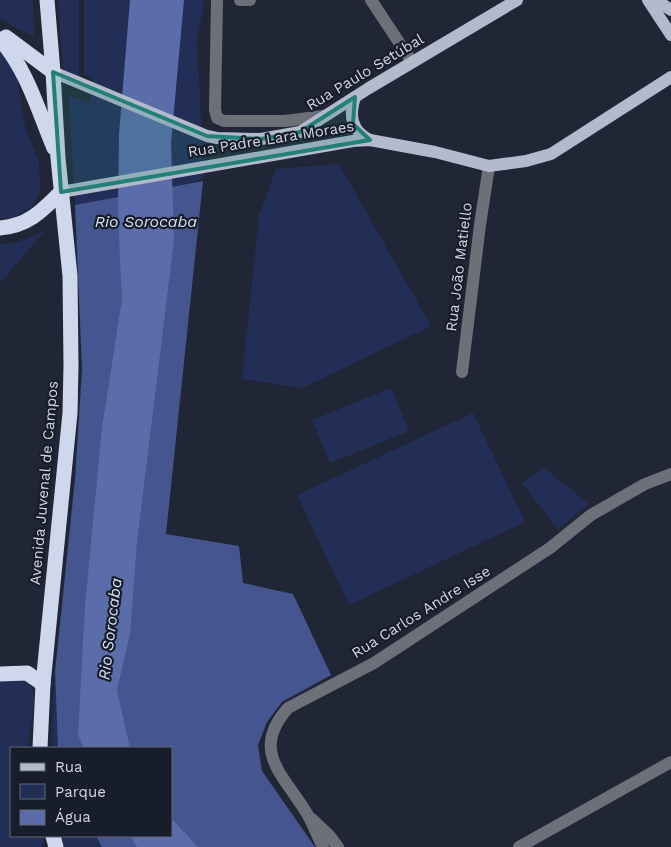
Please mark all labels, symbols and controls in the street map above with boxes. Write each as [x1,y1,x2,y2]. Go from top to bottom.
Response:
street label: Rua Paulo Setúbal [303,30,427,114]
street label: Rua Padre Lara Moraes [186,117,356,161]
street label: Rua João Matiello [442,201,476,333]
water label: Rio Sorocaba [95,212,197,231]
street label: Avenida Juvenal de Campos [26,380,62,586]
street label: Rua Carlos Andre Isse [348,562,494,662]
water label: Rio Sorocaba [94,577,126,681]
legend [10,747,172,837]
text: Rua [55,758,83,776]
text: Parque [55,783,106,801]
text: Água [55,808,91,826]

